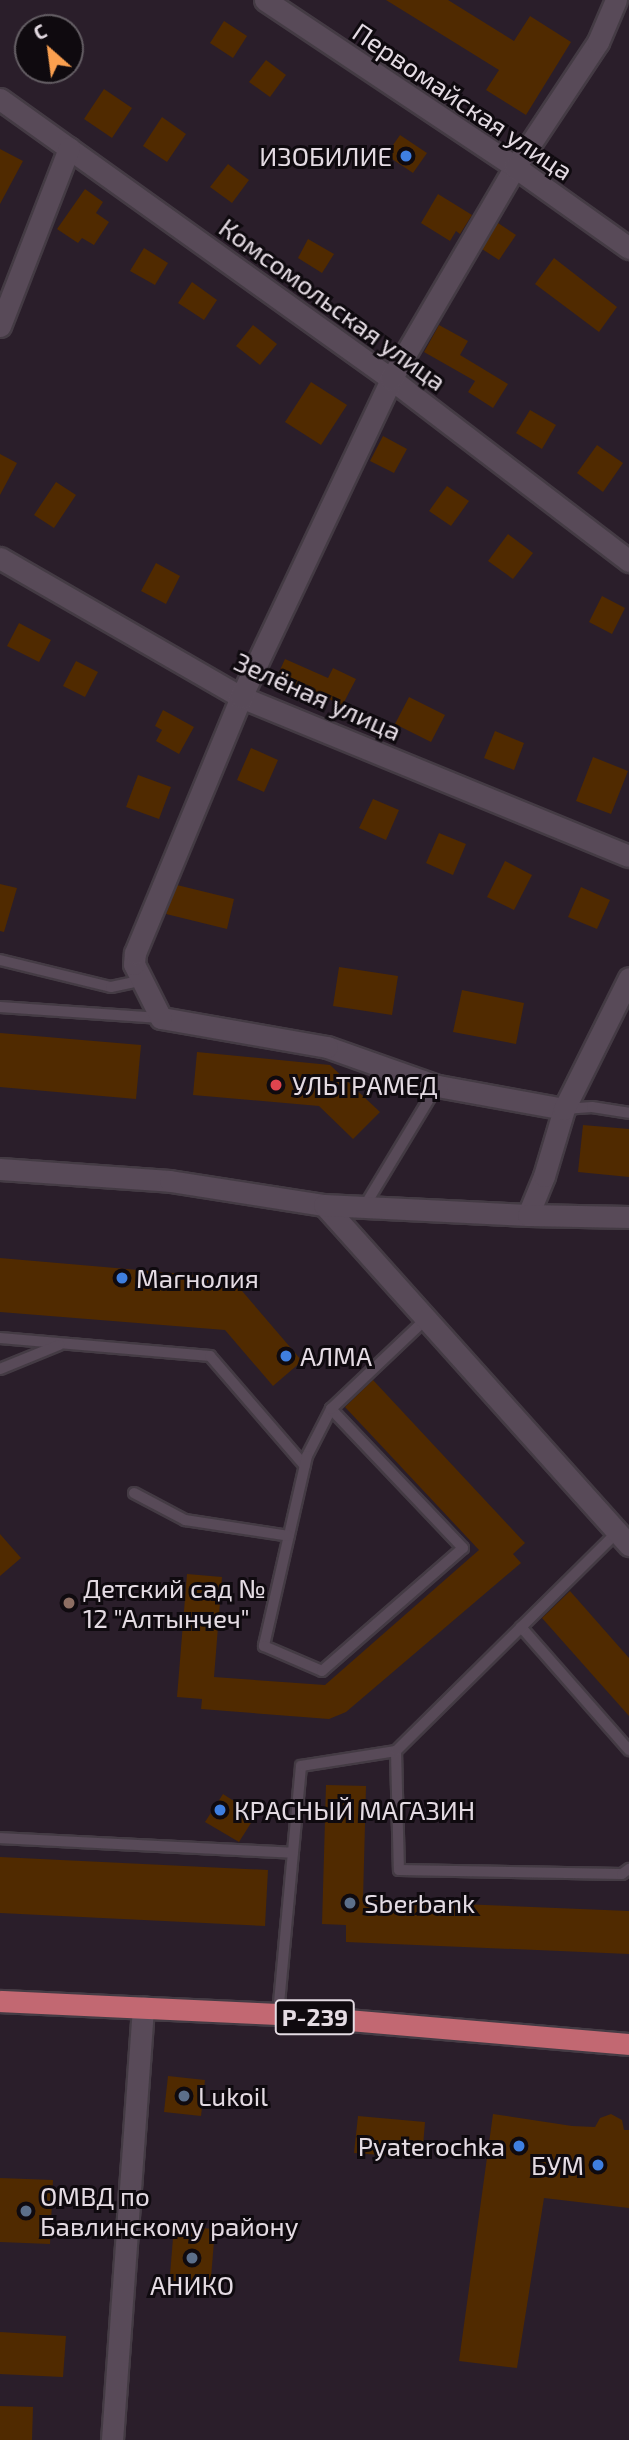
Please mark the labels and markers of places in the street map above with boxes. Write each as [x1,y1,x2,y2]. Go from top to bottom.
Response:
place label: ИЗОБИЛИЕ [259,140,392,172]
marker: ИЗОБИЛИЕ [398,148,414,164]
place label: УЛЬТРАМЕД [292,1069,438,1101]
marker: УЛЬТРАМЕД [266,1075,286,1095]
place label: Магнолия [136,1262,259,1294]
marker: Магнолия [114,1270,130,1286]
place label: АЛМА [300,1340,372,1372]
marker: АЛМА [278,1348,294,1364]
place label: Детский сад № 12 "Алтынчеч" [83,1572,266,1634]
marker: Детский сад № 12 "Алтынчеч" [61,1595,77,1611]
place label: КРАСНЫЙ МАГАЗИН [234,1794,475,1826]
marker: КРАСНЫЙ МАГАЗИН [212,1802,228,1818]
place label: Sberbank [364,1887,475,1919]
marker: Sberbank [342,1895,358,1911]
place label: Lukoil [198,2080,268,2112]
marker: Lukoil [176,2088,192,2104]
place label: Pyaterochka [358,2130,505,2162]
marker: Pyaterochka [511,2138,527,2154]
place label: БУМ [531,2149,584,2181]
marker: БУМ [590,2157,606,2173]
place label: ОМВД по Бавлинскому району [40,2180,298,2242]
marker: ОМВД по Бавлинскому району [18,2203,34,2219]
marker: АНИКО [184,2250,200,2266]
place label: АНИКО [150,2269,234,2301]

